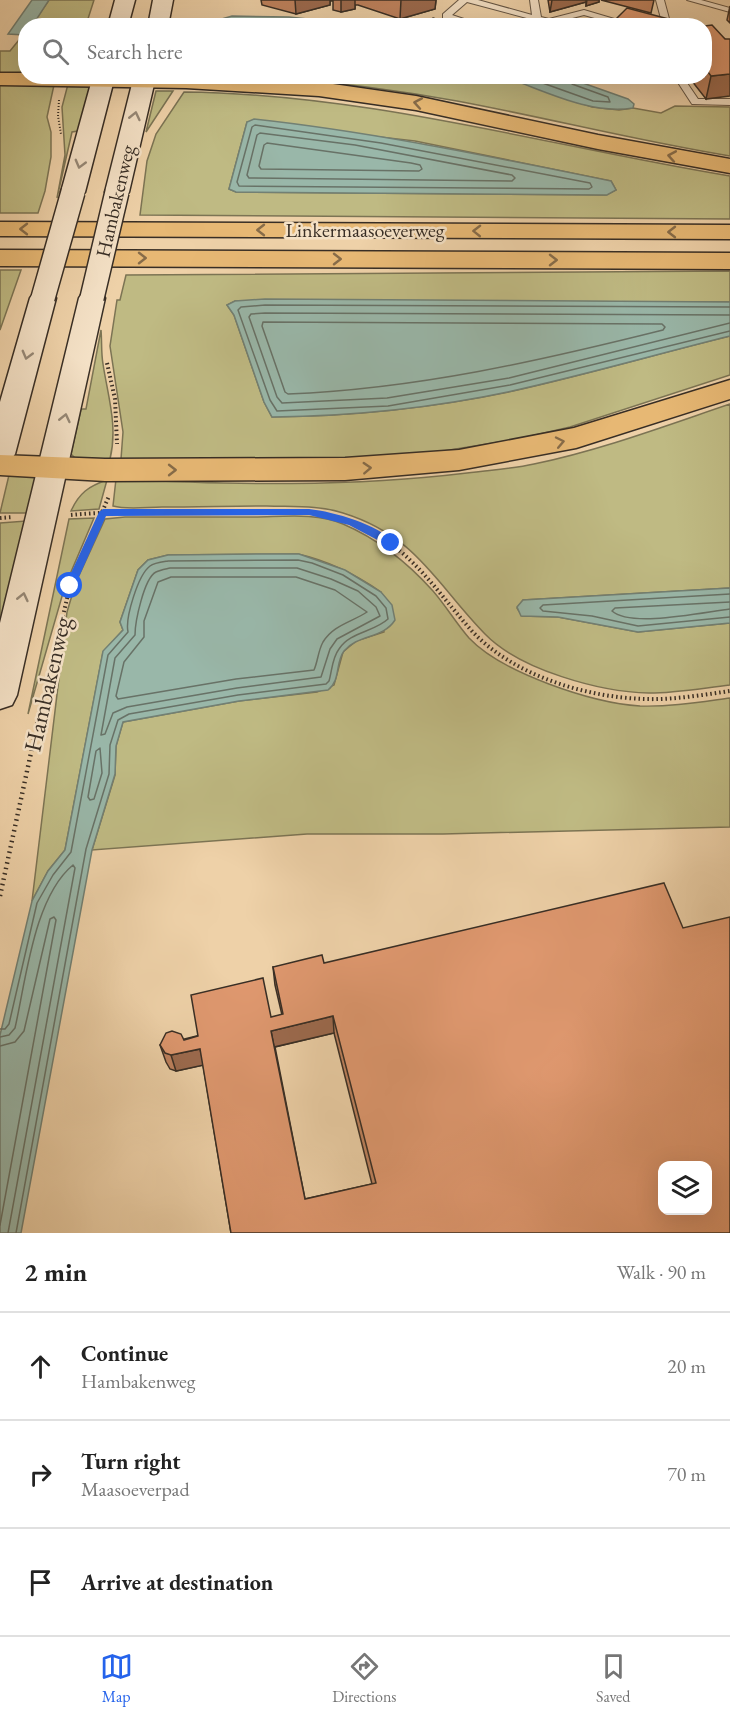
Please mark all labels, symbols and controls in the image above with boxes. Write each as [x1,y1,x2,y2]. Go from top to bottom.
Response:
search box [18,18,712,84]
icon: search [39,35,72,68]
text: Search here [87,37,182,66]
one-way arrow [414,98,423,110]
one-way arrow [128,112,141,122]
street label: Hambakenweg [89,142,141,260]
one-way arrow [668,150,678,163]
one-way arrow [75,158,87,169]
street label: Linkermaasoeverweg [285,217,445,243]
one-way arrow [19,223,28,235]
one-way arrow [256,224,265,236]
one-way arrow [472,225,481,237]
one-way arrow [667,226,676,238]
one-way arrow [138,252,147,264]
one-way arrow [333,253,342,265]
one-way arrow [549,254,558,266]
one-way arrow [22,349,35,359]
one-way arrow [57,413,70,423]
one-way arrow [555,436,565,449]
one-way arrow [362,461,371,474]
one-way arrow [168,464,177,476]
route end [377,529,403,555]
route start [56,572,82,598]
one-way arrow [16,592,29,602]
street label: Hambakenweg [16,613,78,754]
map controls [658,1161,712,1215]
button: layers [658,1161,712,1215]
text: 2 min [24,1255,87,1289]
text: Walk · 90 m [617,1259,706,1285]
text: Continue [81,1339,168,1368]
icon: ahead [24,1350,57,1383]
text: 20 m [667,1353,706,1379]
text: Hambakenweg [81,1368,196,1394]
text: Turn right [81,1447,180,1476]
icon: right [24,1458,57,1491]
text: 70 m [667,1461,706,1487]
text: Maasoeverpad [81,1476,190,1502]
icon: arrive [24,1566,57,1599]
text: Arrive at destination [81,1568,273,1597]
tab: Map [100,1650,133,1707]
tab: Directions [332,1650,397,1707]
tab: Saved [596,1650,630,1707]

